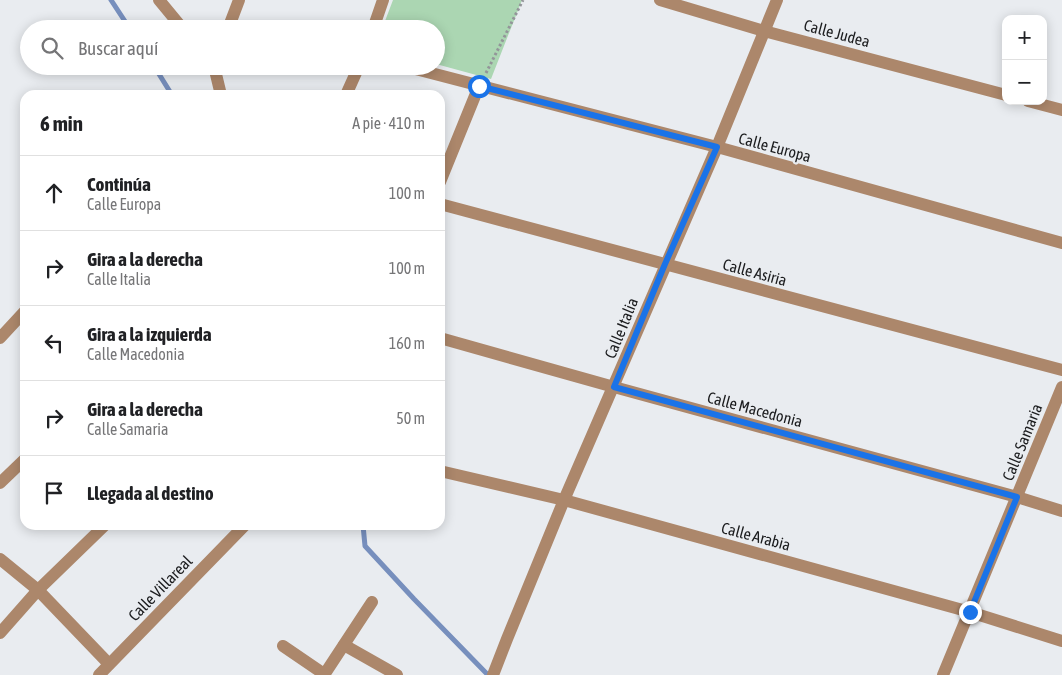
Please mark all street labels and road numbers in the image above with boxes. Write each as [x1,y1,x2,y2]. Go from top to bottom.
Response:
street label: Calle Judea [802,16,872,50]
street label: Calle Europa [737,129,813,166]
street label: Calle Asiria [721,255,789,289]
street label: Calle Italia [601,295,641,361]
street label: Calle Macedonia [705,388,805,430]
street label: Calle Samaria [998,401,1046,483]
street label: Calle Arabia [719,518,793,554]
street label: Calle Villareal [125,551,196,624]

